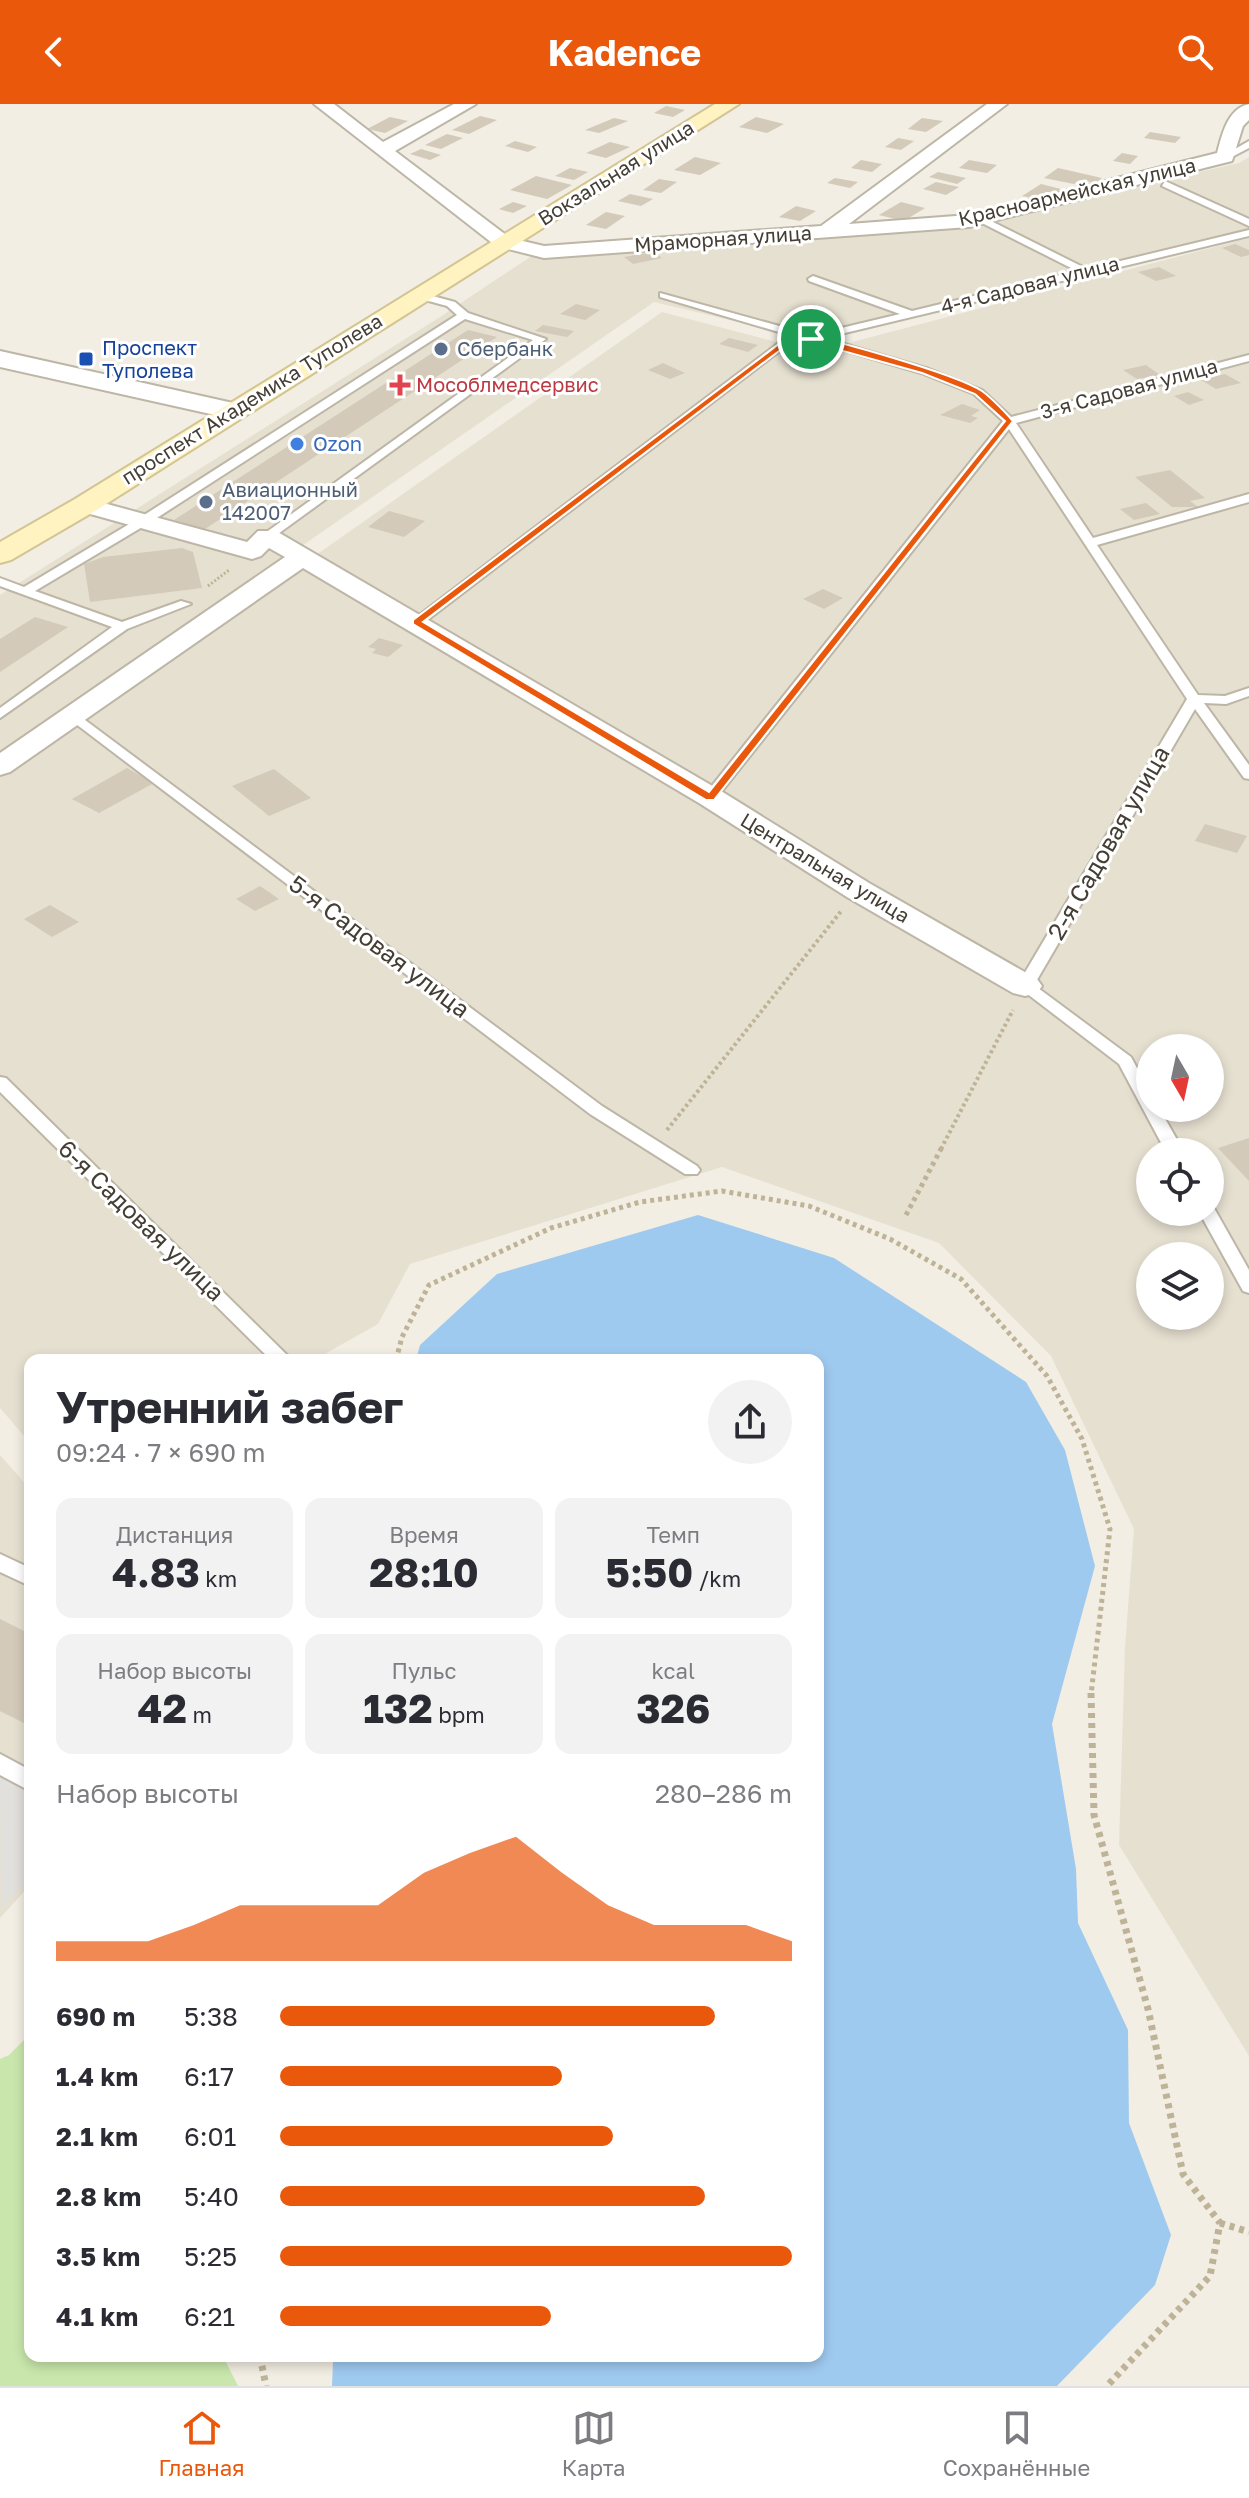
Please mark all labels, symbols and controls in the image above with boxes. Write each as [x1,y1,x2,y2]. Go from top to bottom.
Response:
icon: back [32,30,76,74]
icon: search [1173,30,1217,74]
text: Kadence [548,31,701,74]
street label: Вокзальная улица [533,114,698,230]
street label: Красноармейская улица [956,152,1198,230]
street label: Мраморная улица [633,220,813,256]
street label: 4-я Садовая улица [938,250,1121,318]
pin [777,305,845,373]
street label: проспект Академика Туполева [117,308,386,489]
icon: arrive [789,317,833,361]
place label: Проспект Туполева [102,335,197,382]
place label: Сбербанк [457,336,553,360]
marker: Сбербанк [432,340,450,358]
marker: Проспект Туполева [77,350,95,368]
street label: 3-я Садовая улица [1038,353,1220,423]
place label: Мособлмедсервис [416,372,599,396]
marker: Мособлмедсервис [391,376,409,394]
place label: Ozon [313,431,362,455]
marker: Ozon [288,435,306,453]
place label: Авиационный 142007 [222,477,358,524]
marker: Авиационный 142007 [197,493,215,511]
street label: 2-я Садовая улица [1040,740,1175,944]
street label: Центральная улица [737,807,914,927]
street label: 5-я Садовая улица [284,868,476,1023]
north arrow [1136,1034,1224,1122]
map controls [1136,1034,1224,1330]
street label: 6-я Садовая улица [53,1133,231,1307]
button: locate [1136,1138,1224,1226]
button: layers [1136,1242,1224,1330]
text: Утренний забег [56,1380,403,1433]
button: share [708,1380,792,1464]
text: 09:24 · 7 × 690 m [56,1437,266,1468]
text: Дистанция [116,1521,233,1548]
text: Время [389,1521,459,1548]
text: Темп [647,1521,700,1548]
text: 4.83 [112,1548,200,1596]
text: 28:10 [369,1548,479,1596]
text: 5:50 [606,1548,693,1596]
text: km [200,1565,237,1592]
text: /km [693,1565,741,1592]
text: Набор высоты [97,1657,252,1684]
text: Пульс [391,1657,457,1684]
text: kcal [652,1657,695,1684]
text: 42 [137,1684,187,1732]
text: 132 [363,1684,433,1732]
text: 326 [636,1684,710,1732]
text: m [187,1701,212,1728]
text: bpm [433,1701,485,1728]
text: Набор высоты [56,1778,239,1809]
text: 280–286 m [655,1778,792,1809]
text: 690 m [56,2001,135,2032]
text: 5:38 [184,2001,238,2032]
text: 1.4 km [56,2061,138,2092]
text: 6:17 [184,2061,234,2092]
text: 2.1 km [56,2121,138,2152]
text: 6:01 [184,2121,236,2152]
text: 2.8 km [56,2181,141,2212]
text: 5:40 [184,2181,239,2212]
text: 3.5 km [56,2241,140,2272]
text: 5:25 [184,2241,237,2272]
text: 4.1 km [56,2301,138,2332]
text: 6:21 [184,2301,235,2332]
tab: Главная [159,2406,245,2481]
tab: Карта [562,2406,626,2481]
tab: Сохранённые [943,2406,1090,2481]

